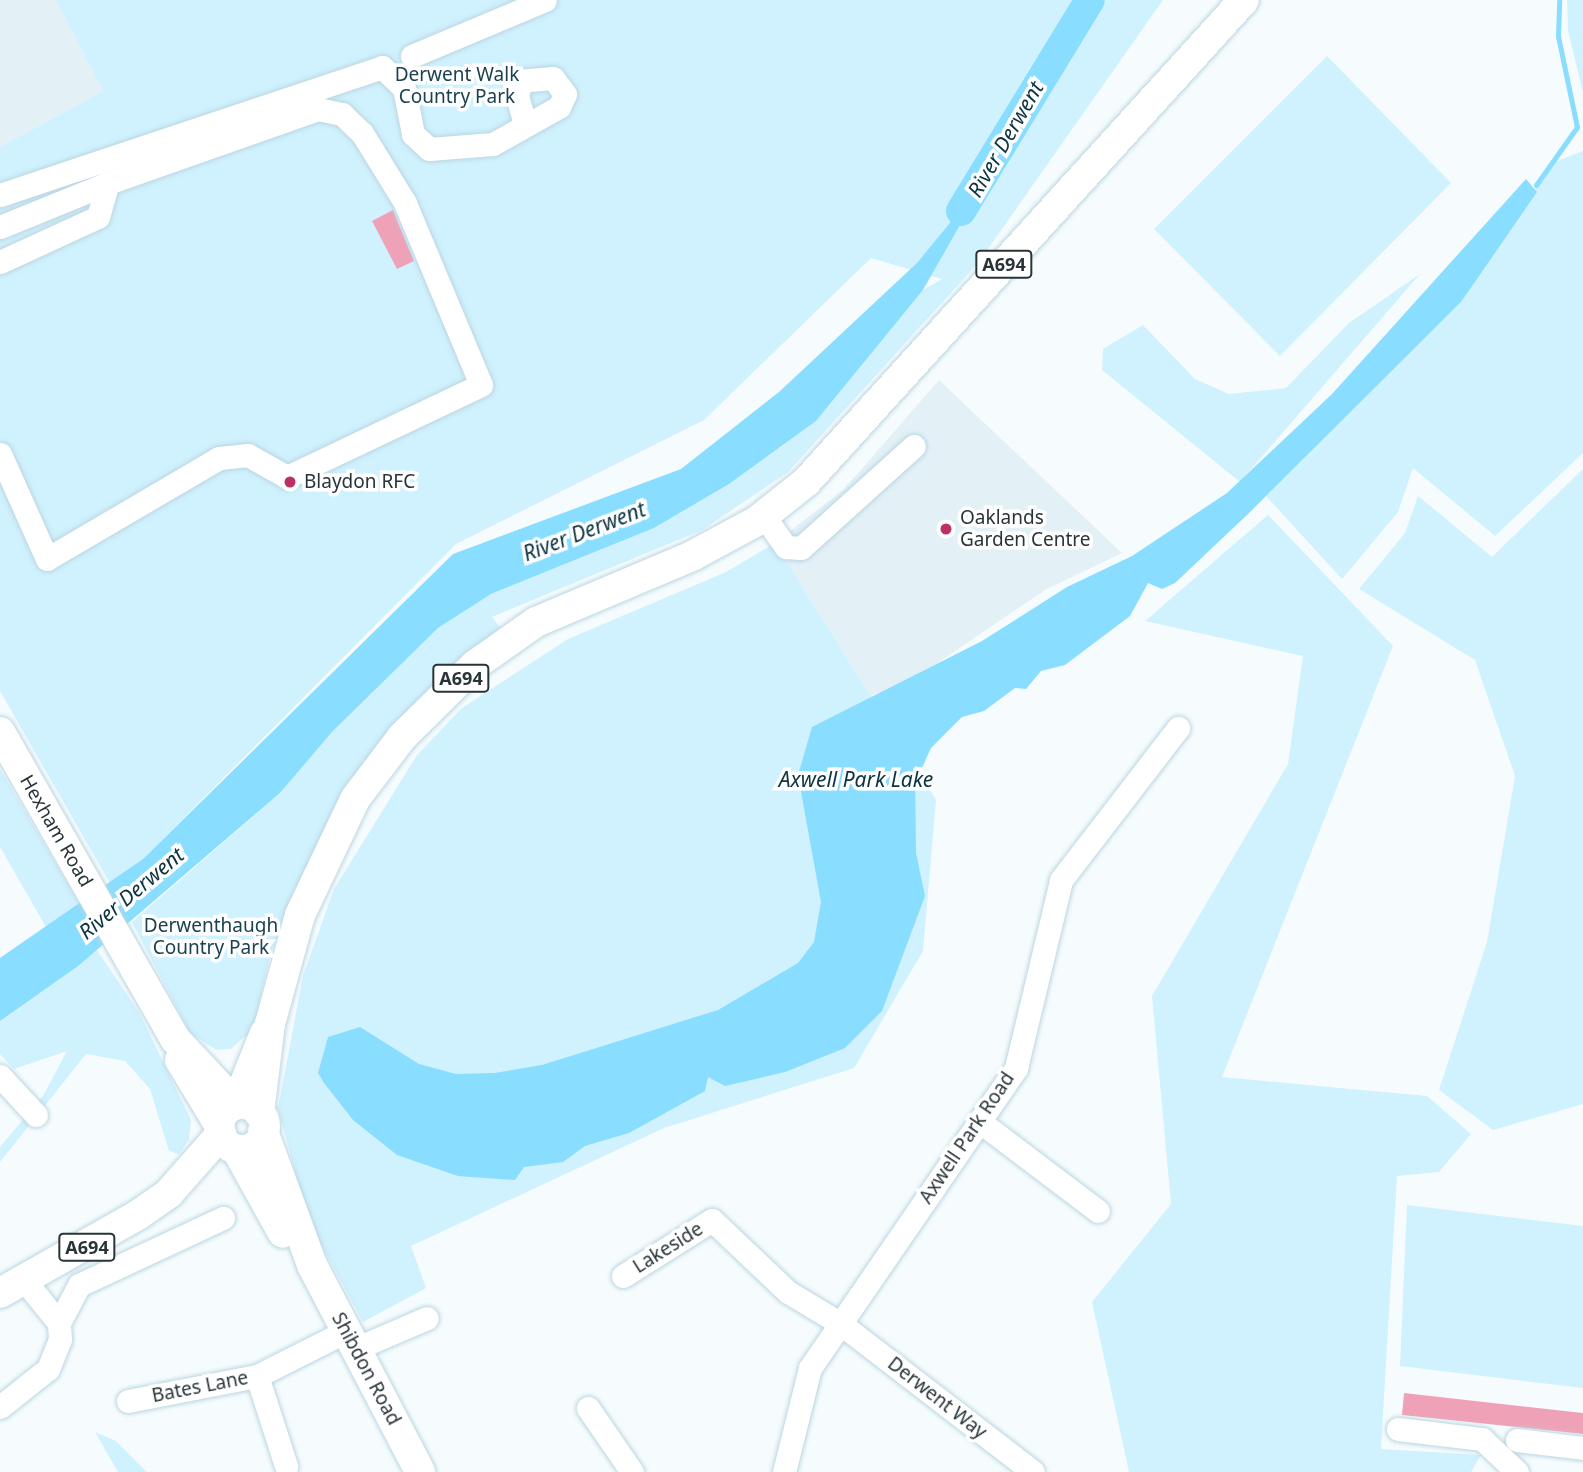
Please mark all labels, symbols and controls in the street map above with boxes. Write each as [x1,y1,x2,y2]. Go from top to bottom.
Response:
park label: Derwent Walk Country Park [395,64,519,108]
water label: River Derwent [962,77,1048,201]
road number: A694 [974,250,1034,278]
place label: Blaydon RFC [304,471,415,493]
marker: Blaydon RFC [282,474,298,490]
water label: River Derwent [519,496,649,566]
place label: Oaklands Garden Centre [960,507,1091,551]
marker: Oaklands Garden Centre [938,521,954,537]
road number: A694 [431,664,491,692]
water label: Axwell Park Lake [779,766,933,792]
street label: Hexham Road [15,771,97,891]
water label: River Derwent [73,842,189,944]
park label: Derwenthaugh Country Park [144,915,278,959]
street label: Axwell Park Road [915,1068,1019,1208]
street label: Lakeside [629,1218,707,1278]
road number: A694 [57,1232,117,1262]
street label: Shibdon Road [327,1309,405,1429]
street label: Derwent Way [883,1352,991,1444]
street label: Bates Lane [150,1366,250,1408]

